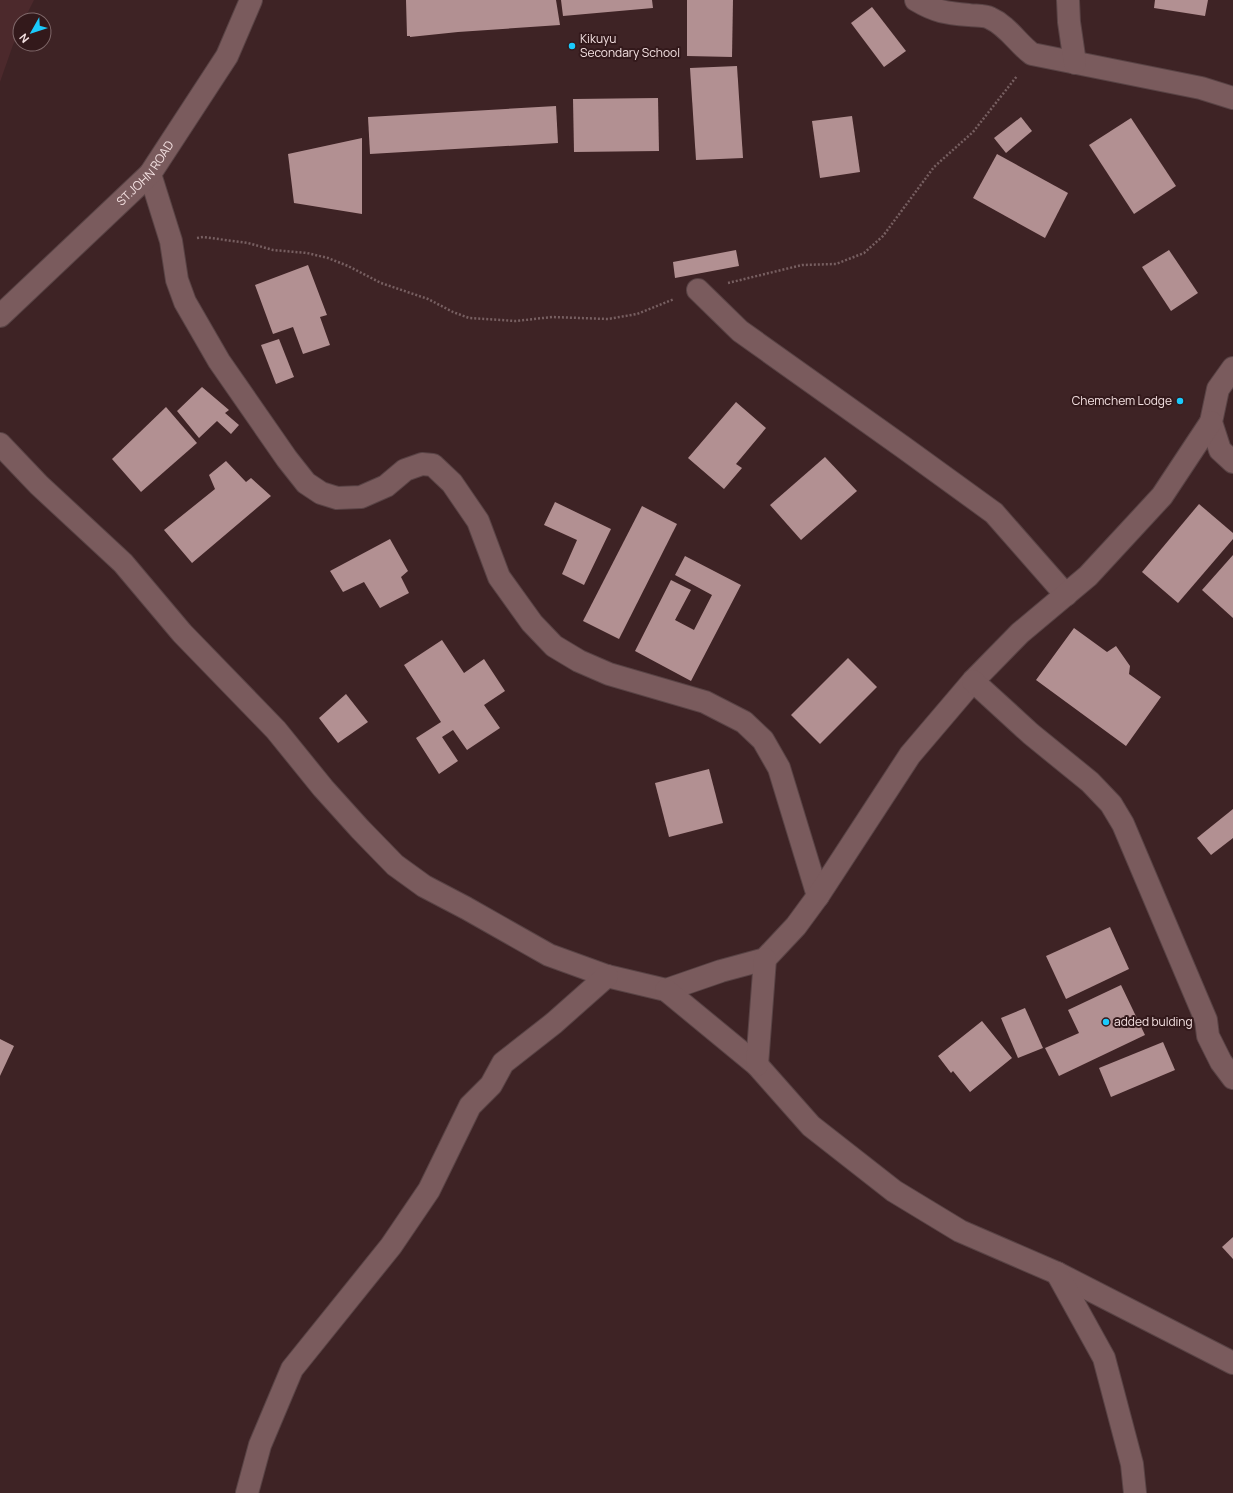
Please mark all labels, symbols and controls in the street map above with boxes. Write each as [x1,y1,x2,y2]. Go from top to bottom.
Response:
north arrow [12,12,52,52]
place label: Kikuyu Secondary School [580,30,680,61]
text: N [15,31,32,46]
marker: Kikuyu Secondary School [567,41,577,51]
street label: ST.JOHN ROAD [112,137,177,209]
place label: Chemchem Lodge [1072,392,1172,409]
marker: Chemchem Lodge [1175,396,1185,406]
place label: added bulding [1114,1013,1193,1030]
marker: added bulding [1101,1017,1111,1027]

